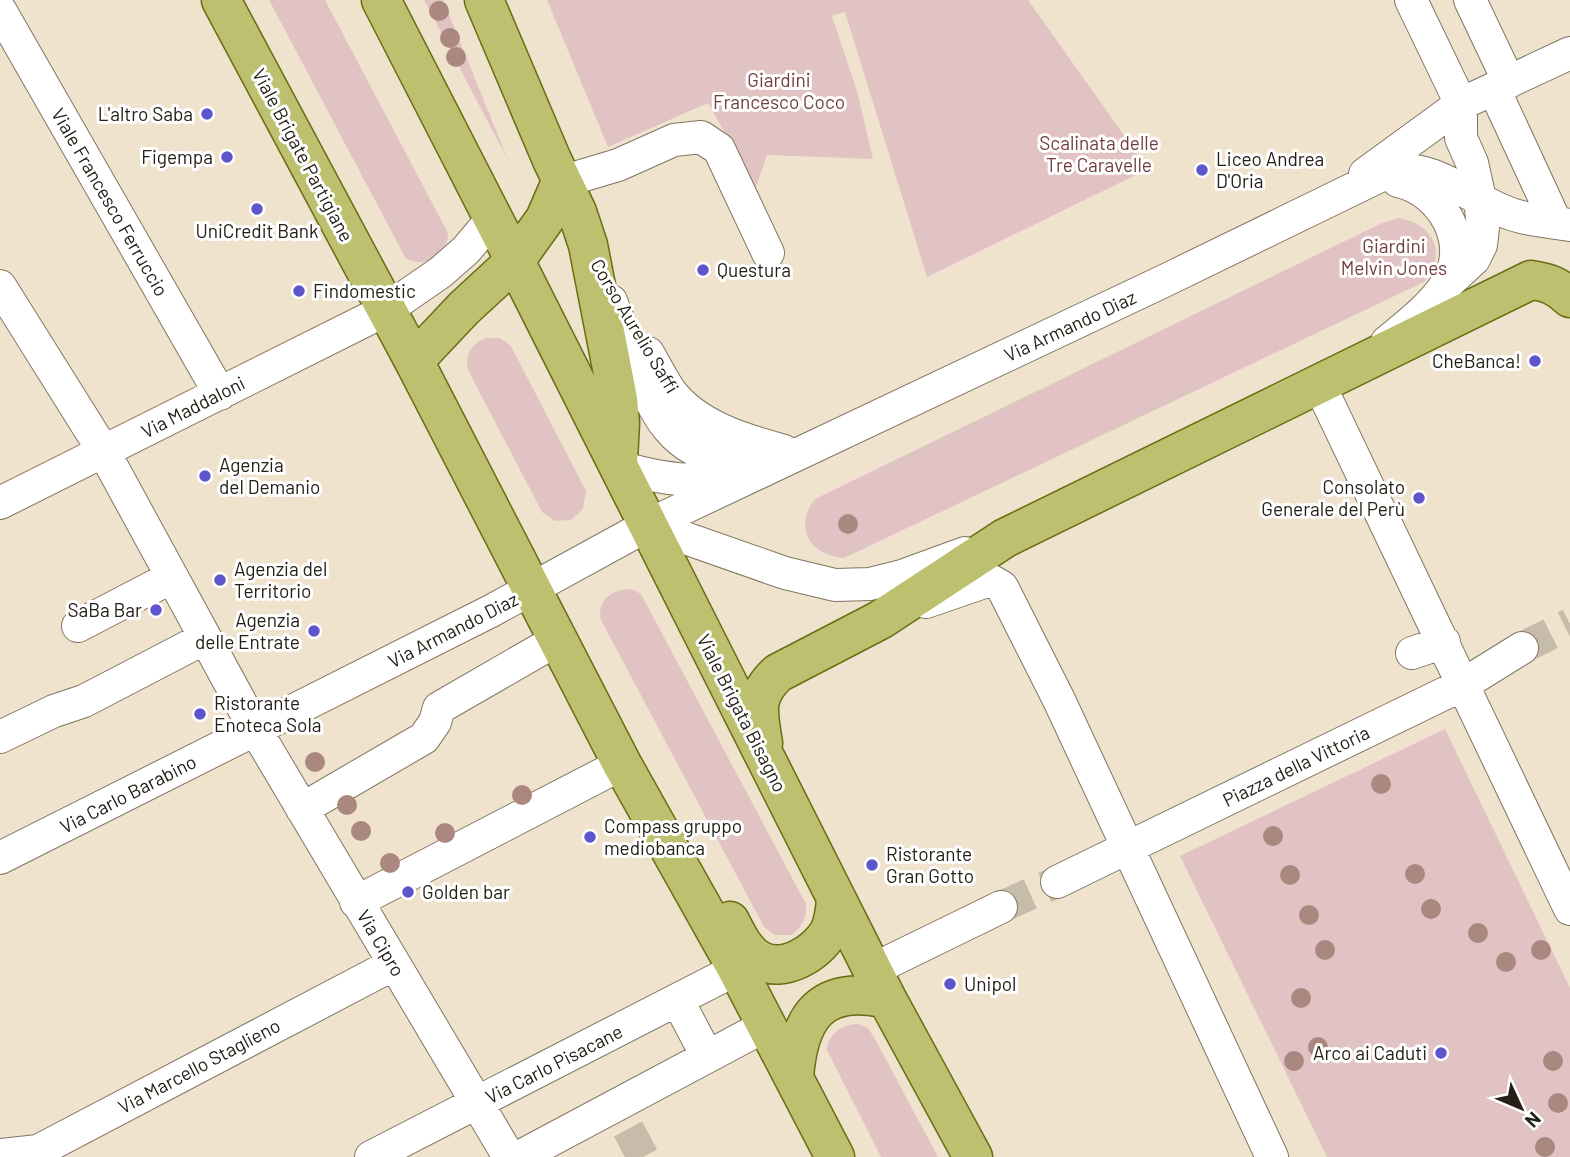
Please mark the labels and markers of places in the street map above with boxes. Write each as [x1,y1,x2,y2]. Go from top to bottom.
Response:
place label: L'altro Saba [98,102,193,125]
marker: L'altro Saba [199,106,215,122]
place label: Figempa [141,145,213,168]
place label: Liceo Andrea D'Oria [1216,147,1324,192]
marker: Figempa [219,149,235,165]
marker: Liceo Andrea D'Oria [1194,162,1210,178]
marker: UniCredit Bank [249,201,265,217]
place label: UniCredit Bank [195,219,319,242]
place label: Questura [717,258,791,281]
marker: Questura [695,262,711,278]
place label: Findomestic [313,279,416,302]
marker: Findomestic [291,283,307,299]
place label: CheBanca! [1432,349,1521,372]
marker: CheBanca! [1527,353,1543,369]
place label: Agenzia del Demanio [219,453,320,498]
marker: Agenzia del Demanio [197,468,213,484]
place label: Consolato Generale del Perù [1261,475,1405,520]
marker: Consolato Generale del Perù [1411,490,1427,506]
place label: Agenzia del Territorio [234,557,327,602]
marker: Agenzia del Territorio [212,572,228,588]
place label: SaBa Bar [68,598,142,621]
marker: SaBa Bar [148,602,164,618]
place label: Agenzia delle Entrate [195,608,300,653]
marker: Agenzia delle Entrate [306,623,322,639]
place label: Ristorante Enoteca Sola [214,691,322,736]
marker: Ristorante Enoteca Sola [192,706,208,722]
place label: Compass gruppo mediobanca [604,814,742,859]
marker: Compass gruppo mediobanca [582,829,598,845]
place label: Ristorante Gran Gotto [886,842,974,887]
marker: Ristorante Gran Gotto [864,857,880,873]
place label: Golden bar [422,880,510,903]
marker: Golden bar [400,884,416,900]
place label: Unipol [964,972,1016,995]
marker: Unipol [942,976,958,992]
place label: Arco ai Caduti [1313,1041,1427,1064]
marker: Arco ai Caduti [1433,1045,1449,1061]

